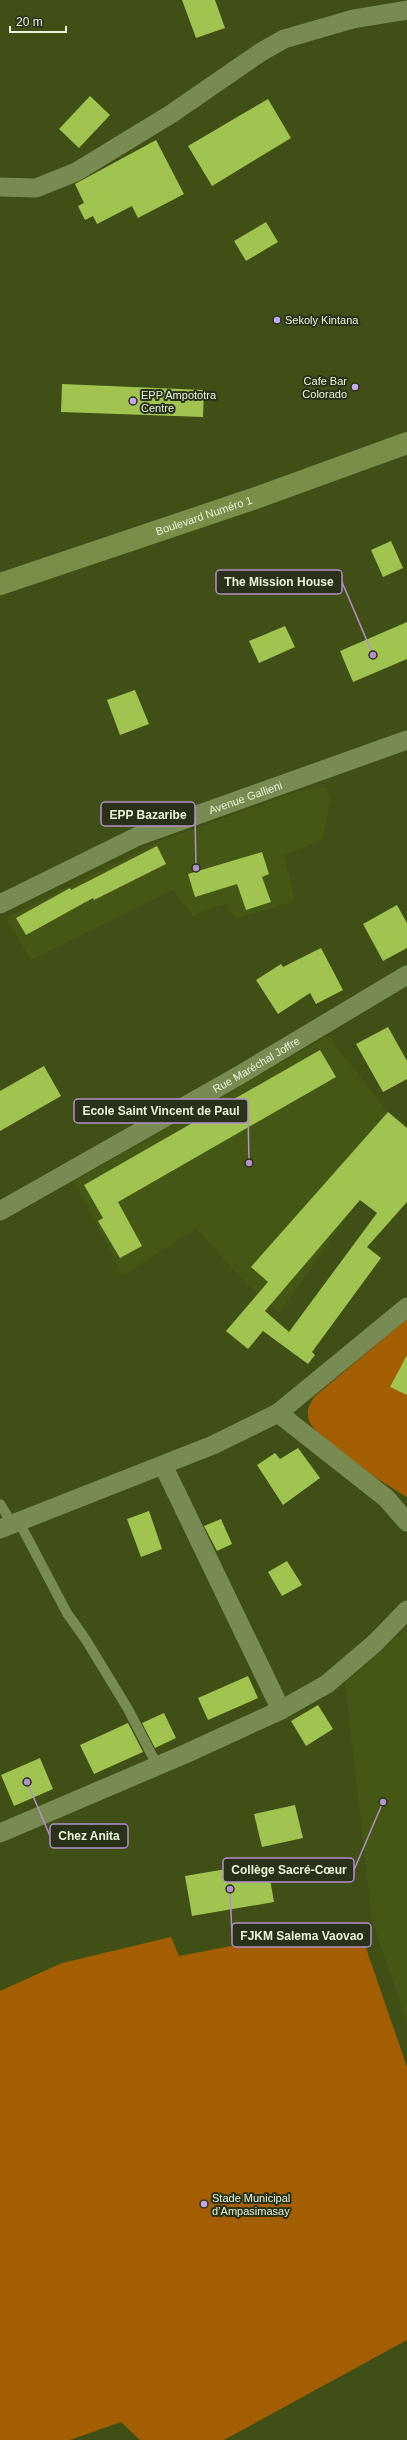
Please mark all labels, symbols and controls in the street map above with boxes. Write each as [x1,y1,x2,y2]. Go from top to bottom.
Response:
scale bar [10,8,66,34]
text: 20 m [16,15,43,29]
place label: Sekoly Kintana [285,314,359,326]
marker: Sekoly Kintana [272,315,282,325]
place label: Cafe Bar Colorado [302,375,347,400]
marker: Cafe Bar Colorado [350,382,360,392]
place label: EPP Ampototra Centre [141,389,217,414]
marker: EPP Ampototra Centre [128,396,138,406]
street label: Boulevard Numéro 1 [154,494,254,537]
callout: The Mission House [216,570,342,594]
text: The Mission House [224,575,334,589]
street label: Avenue Gallieni [207,779,284,816]
callout: EPP Bazaribe [101,802,195,826]
text: EPP Bazaribe [109,808,187,822]
street label: Rue Maréchal Joffre [211,1034,302,1095]
callout: Ecole Saint Vincent de Paul [74,1099,248,1123]
text: Ecole Saint Vincent de Paul [82,1104,240,1118]
callout: Chez Anita [50,1824,128,1848]
text: Chez Anita [58,1829,120,1843]
callout: Collège Sacré-Cœur [223,1858,354,1882]
text: Collège Sacré-Cœur [231,1863,347,1877]
callout: FJKM Salema Vaovao [232,1923,371,1947]
text: FJKM Salema Vaovao [240,1929,364,1943]
place label: Stade Municipal d’Ampasimasay [212,2192,290,2217]
marker: Stade Municipal d’Ampasimasay [199,2199,209,2209]

